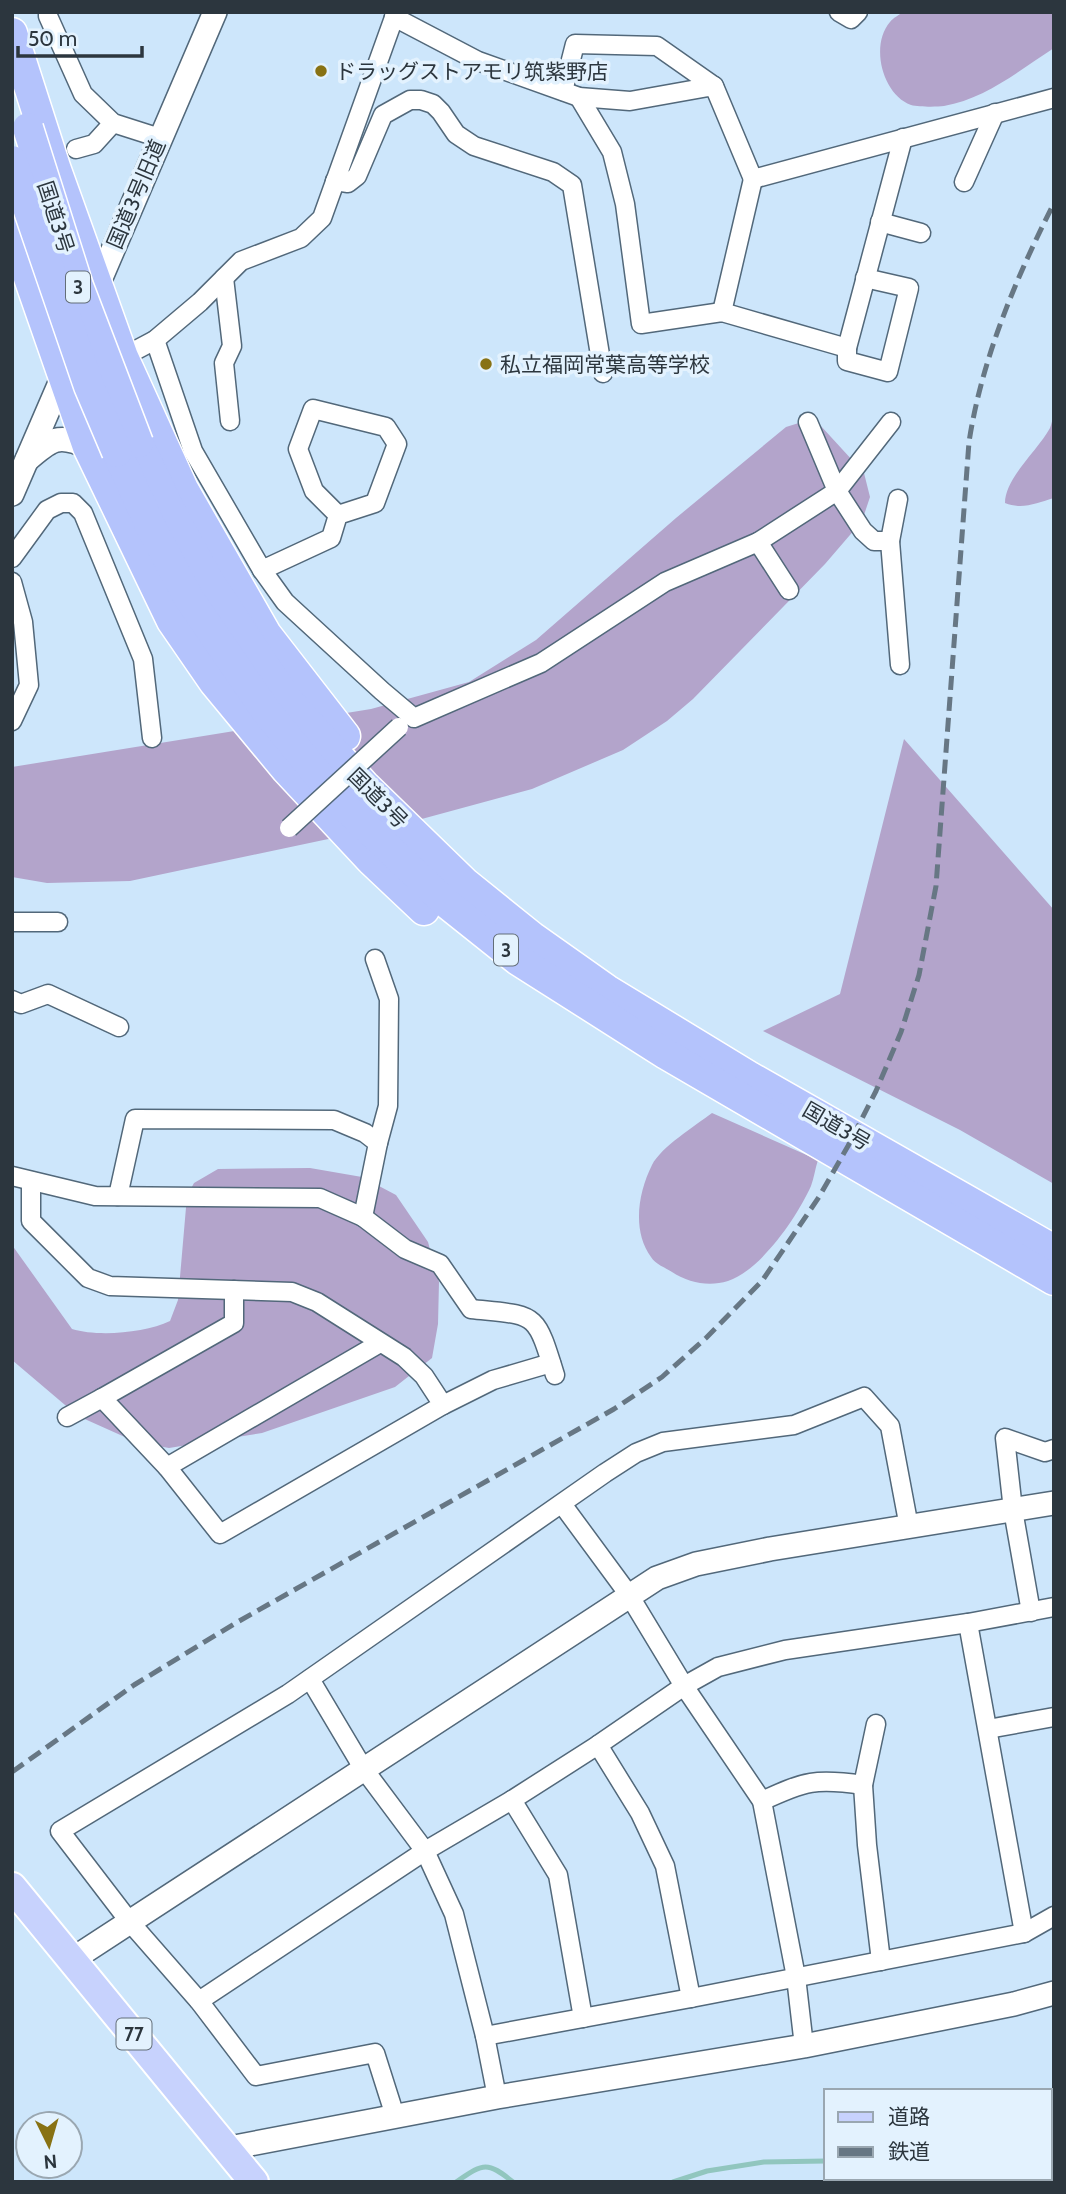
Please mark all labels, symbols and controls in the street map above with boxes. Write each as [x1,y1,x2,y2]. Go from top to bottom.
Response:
scale bar [18,14,142,58]
text: 50 m [28,26,77,51]
place label: ドラッグストアモリ筑紫野店 [335,59,608,84]
marker: ドラッグストアモリ筑紫野店 [313,63,329,79]
street label: 国道3号旧道 [102,136,170,252]
street label: 国道3号 [33,178,79,256]
road number: 3 [66,272,90,302]
place label: 私立福岡常葉高等学校 [500,352,710,377]
marker: 私立福岡常葉高等学校 [478,356,494,372]
street label: 国道3号 [343,763,413,833]
road number: 3 [494,934,518,966]
street label: 国道3号 [799,1097,875,1155]
road number: 77 [116,2018,152,2050]
legend [824,2089,1052,2180]
text: 道路 [888,2104,930,2129]
north arrow [14,2110,84,2180]
text: 鉄道 [888,2139,930,2164]
text: N [43,2149,58,2173]

